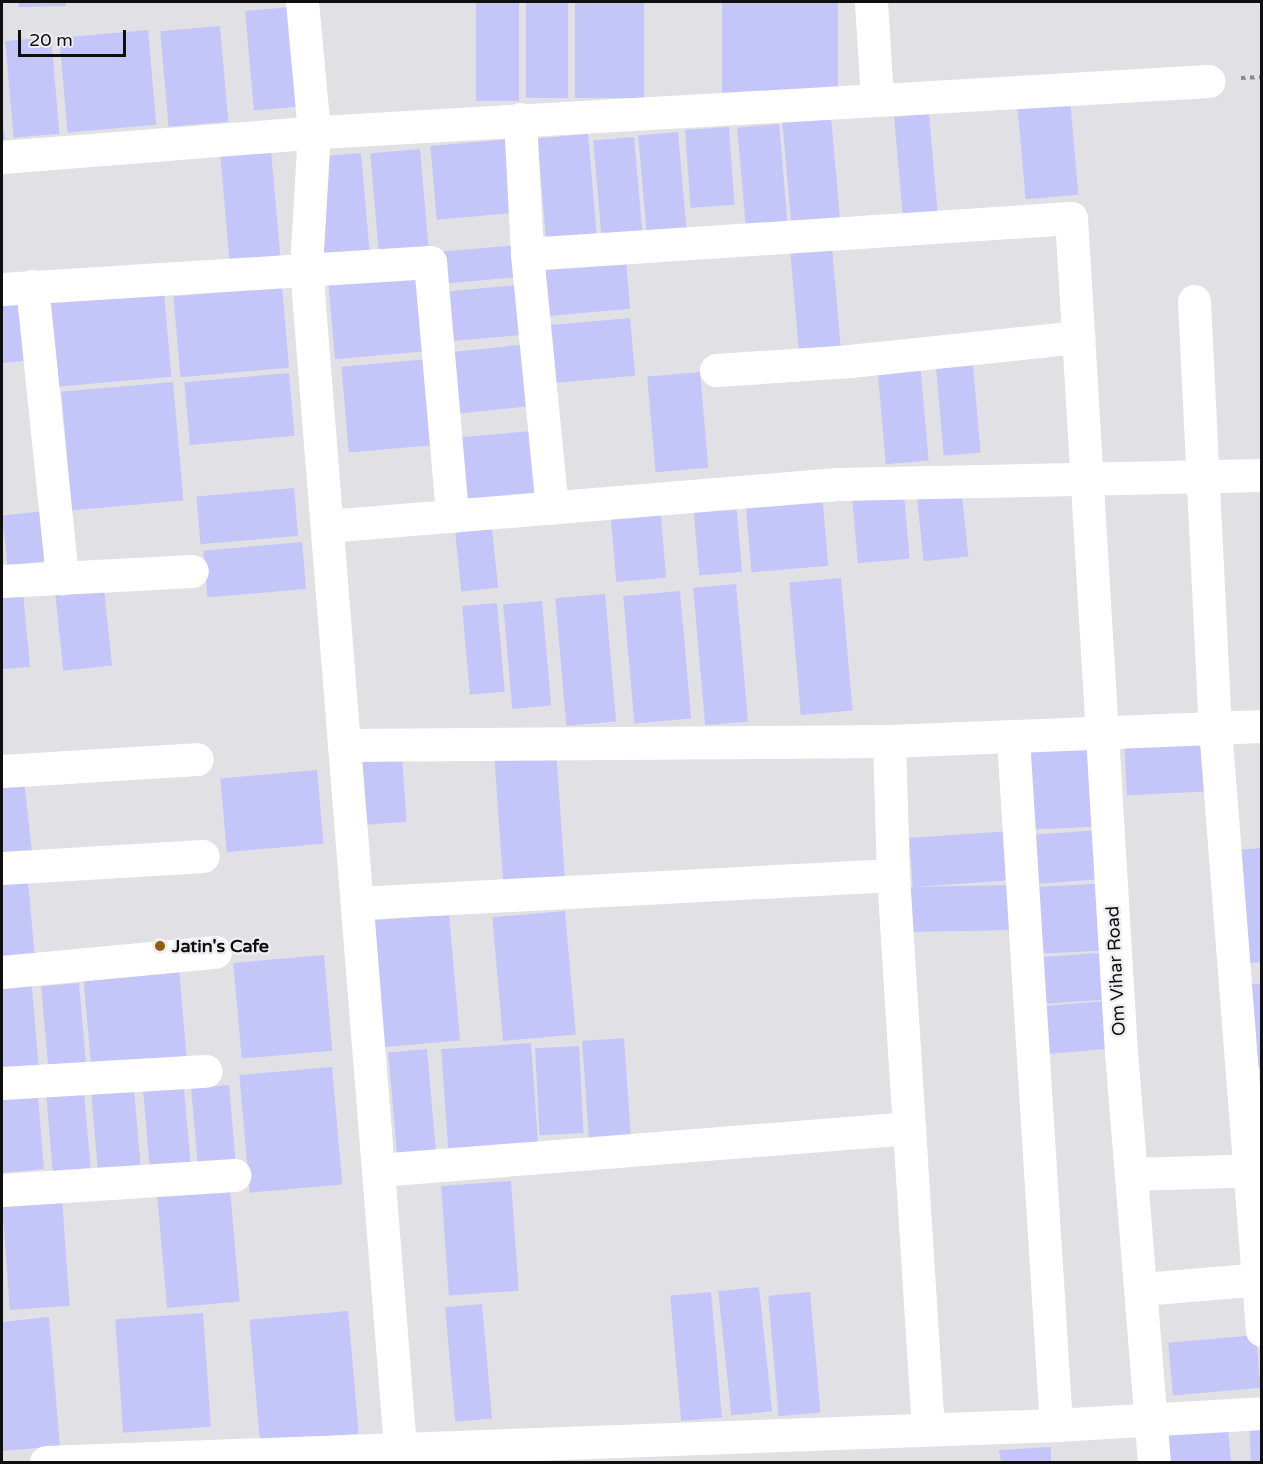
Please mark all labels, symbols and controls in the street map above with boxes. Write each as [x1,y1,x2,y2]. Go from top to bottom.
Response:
scale bar [21,18,129,56]
text: 20 m [29,29,73,51]
street label: Om Vihar Road [1102,905,1130,1037]
place label: Jatin's Cafe [172,935,269,957]
marker: Jatin's Cafe [153,939,167,953]

